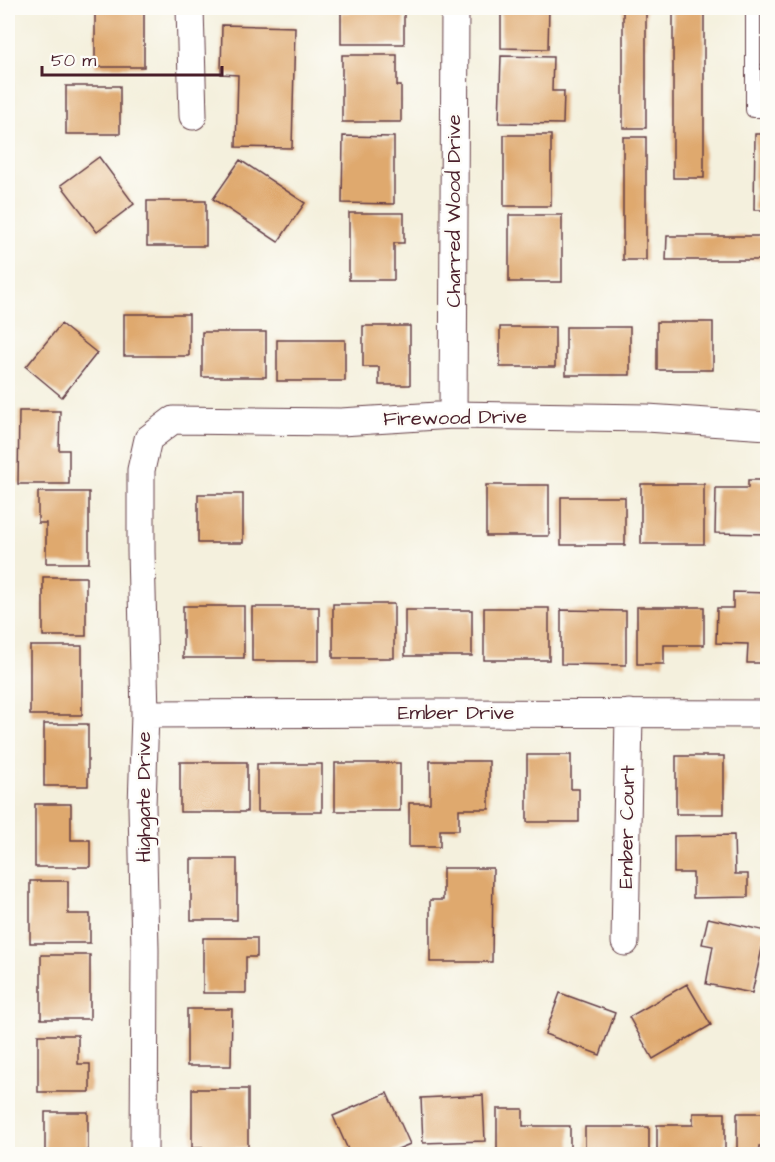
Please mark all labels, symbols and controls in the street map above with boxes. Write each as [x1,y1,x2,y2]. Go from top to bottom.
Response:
scale bar [42,39,222,77]
text: 50 m [51,48,96,73]
street label: Charred Wood Drive [440,114,468,308]
street label: Firewood Drive [383,403,527,433]
street label: Ember Drive [398,699,515,727]
street label: Highgate Drive [130,731,159,862]
street label: Ember Court [612,765,642,889]

